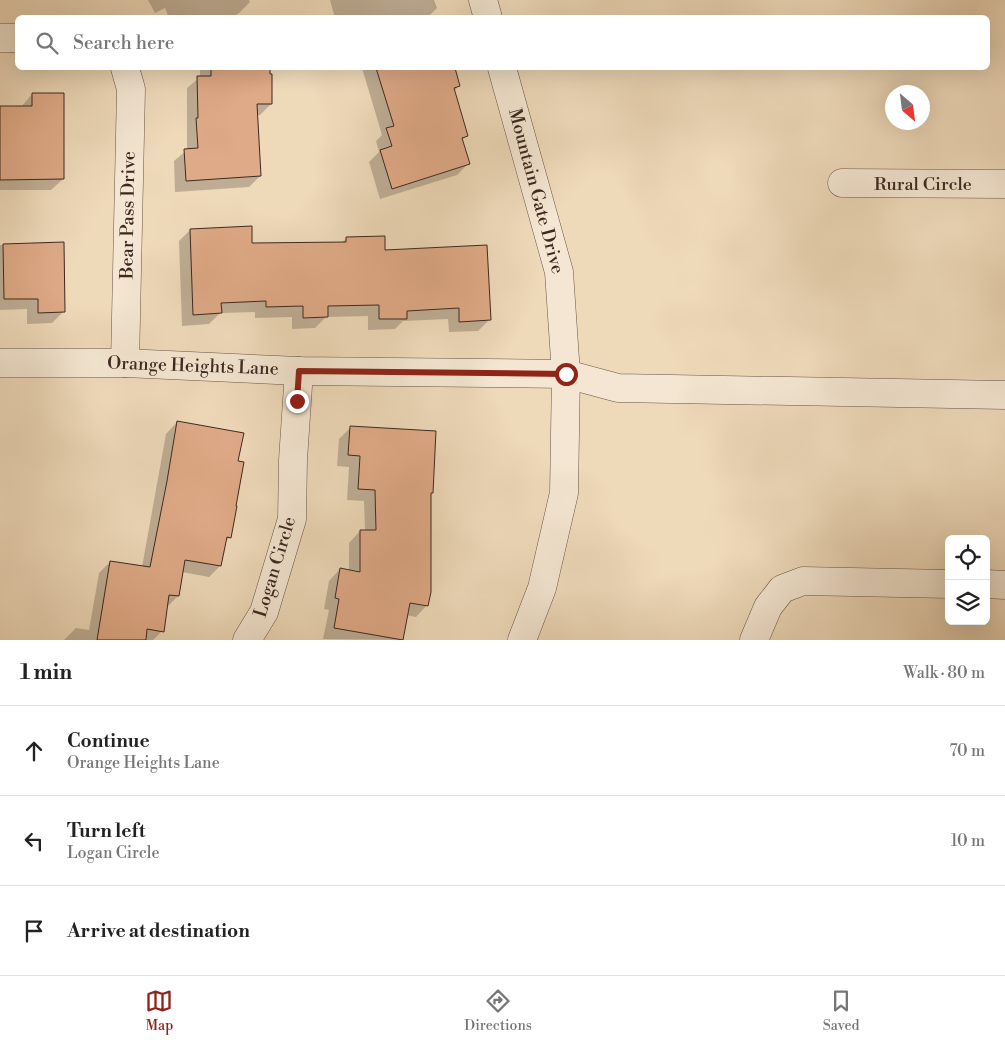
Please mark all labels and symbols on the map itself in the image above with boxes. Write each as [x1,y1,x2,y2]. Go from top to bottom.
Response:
north arrow [885,85,930,130]
street label: Mountain Gate Drive [503,106,569,276]
street label: Bear Pass Drive [115,151,141,280]
street label: Rural Circle [874,173,972,196]
street label: Orange Heights Lane [107,352,279,380]
route start [555,363,578,386]
route end [286,390,309,413]
street label: Logan Circle [249,514,301,620]

